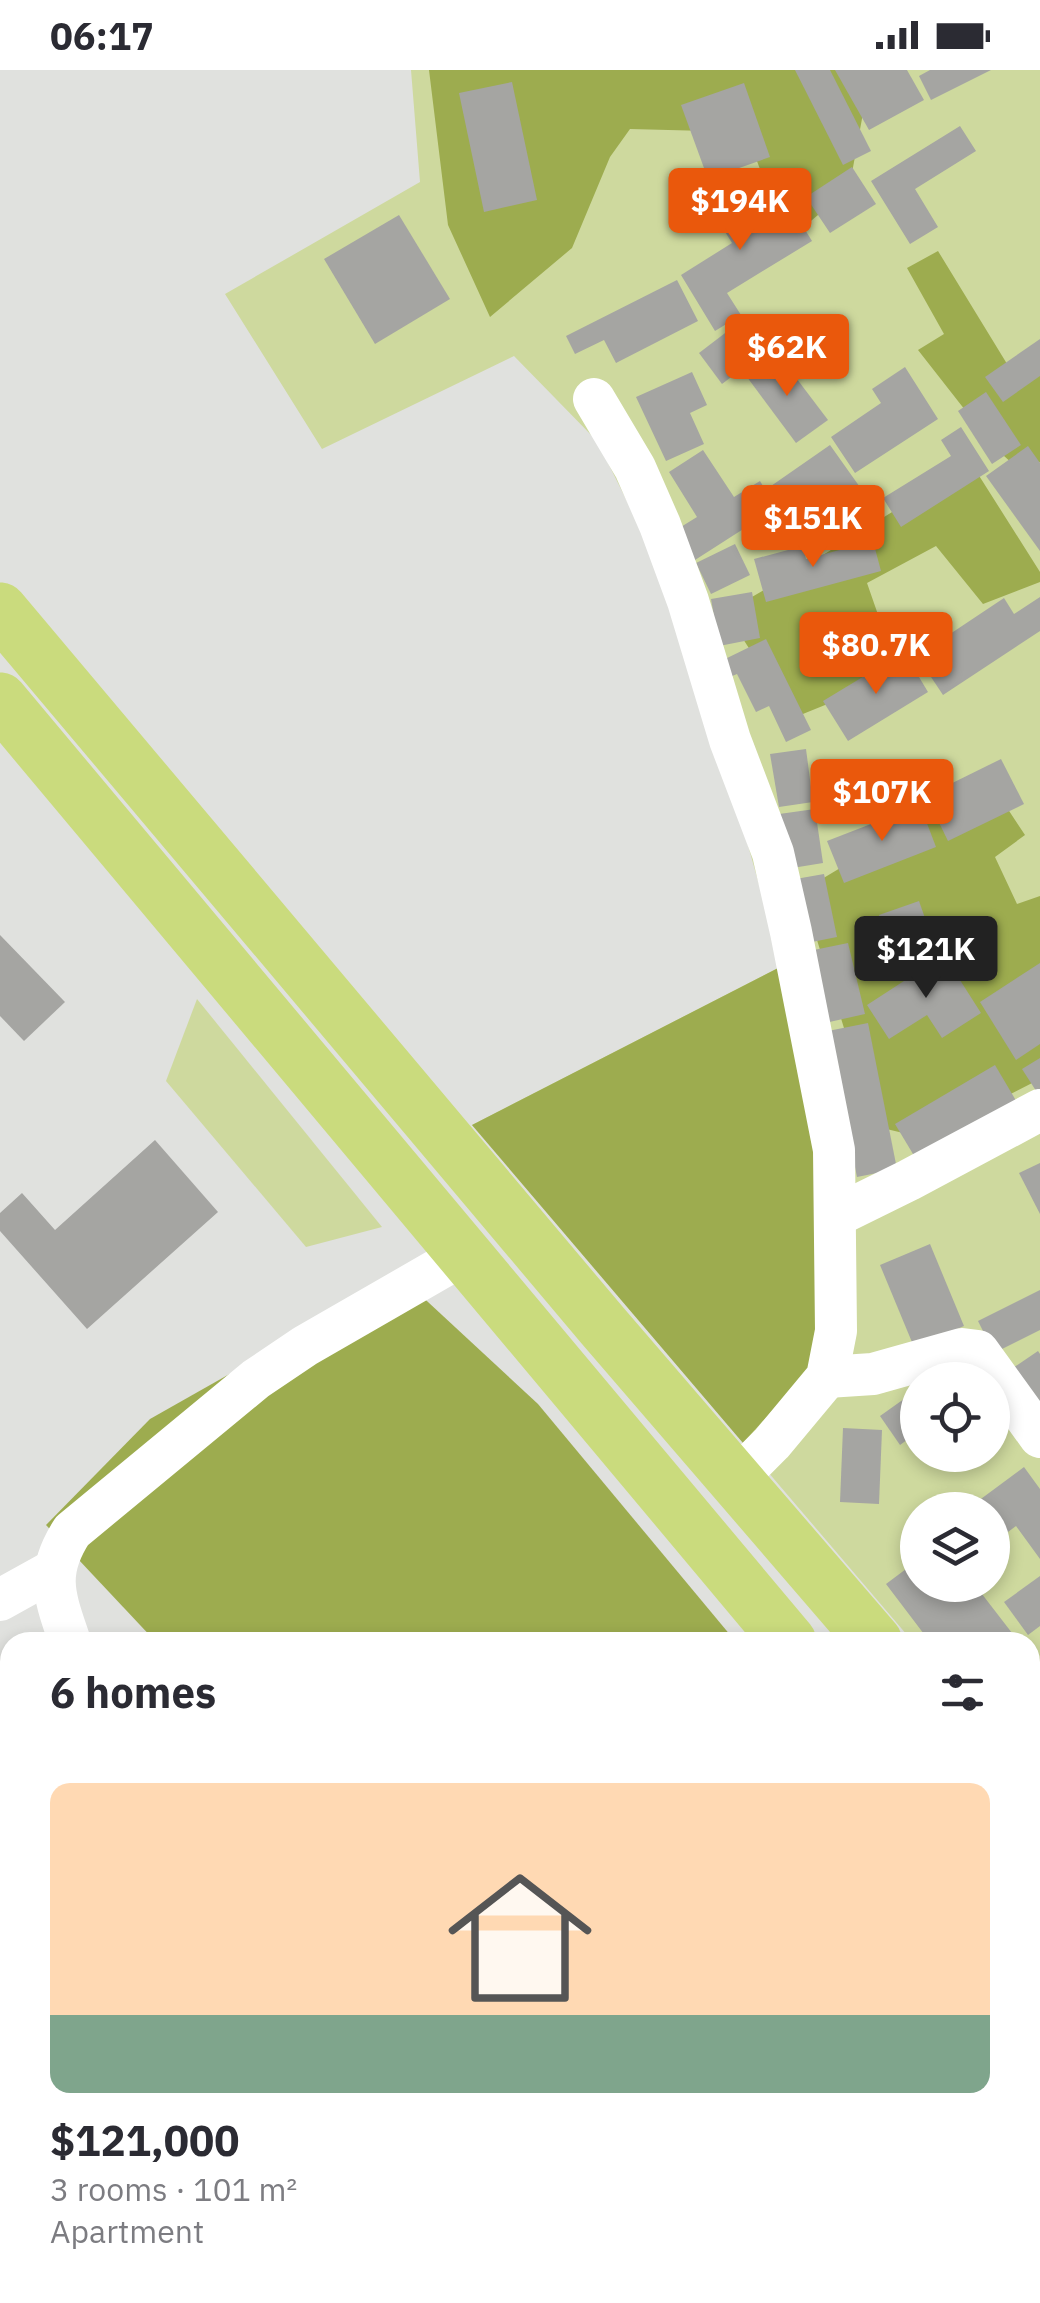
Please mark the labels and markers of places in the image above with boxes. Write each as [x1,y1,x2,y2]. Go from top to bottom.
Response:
pin: $194K [670,168,810,253]
pin: $62K [728,314,846,399]
pin: $151K [743,485,883,570]
pin: $80.7K [795,612,957,697]
pin: $107K [812,759,952,844]
pin: $121K [856,916,996,1001]

